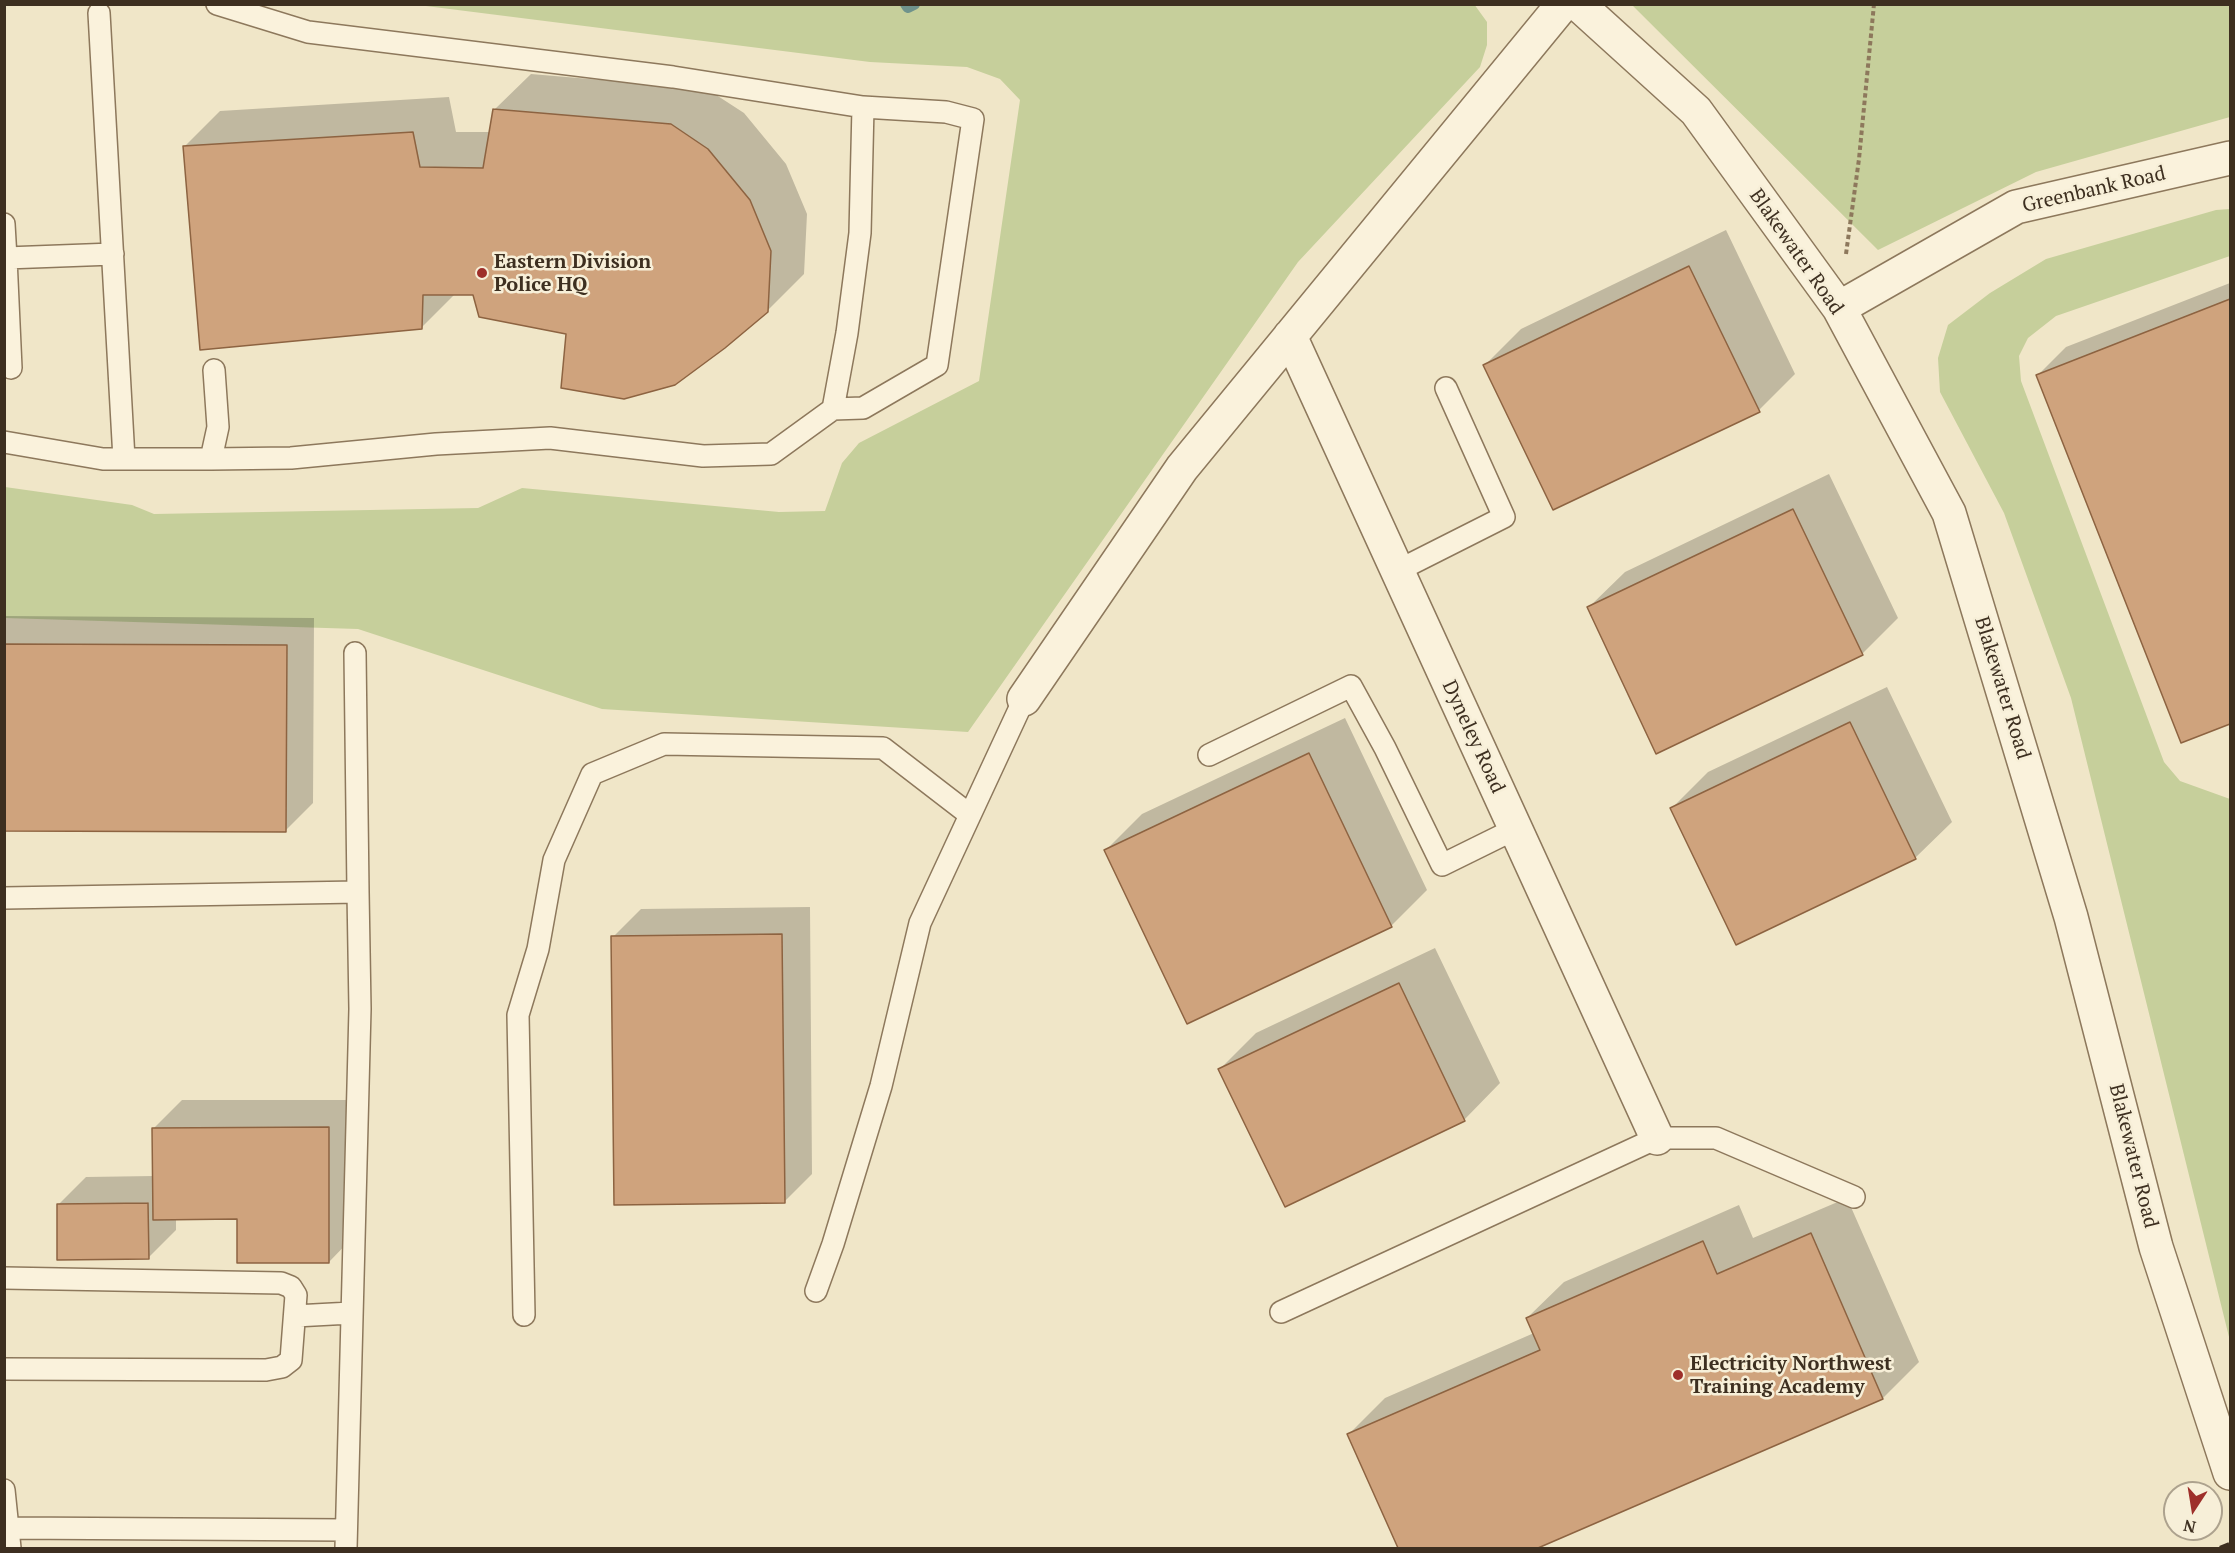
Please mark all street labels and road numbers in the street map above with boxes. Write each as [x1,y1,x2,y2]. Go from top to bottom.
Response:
street label: Greenbank Road [2020,162,2168,218]
street label: Blakewater Road [1744,185,1848,319]
street label: Blakewater Road [1969,614,2035,762]
street label: Dyneley Road [1436,677,1510,797]
street label: Blakewater Road [2103,1081,2163,1231]

